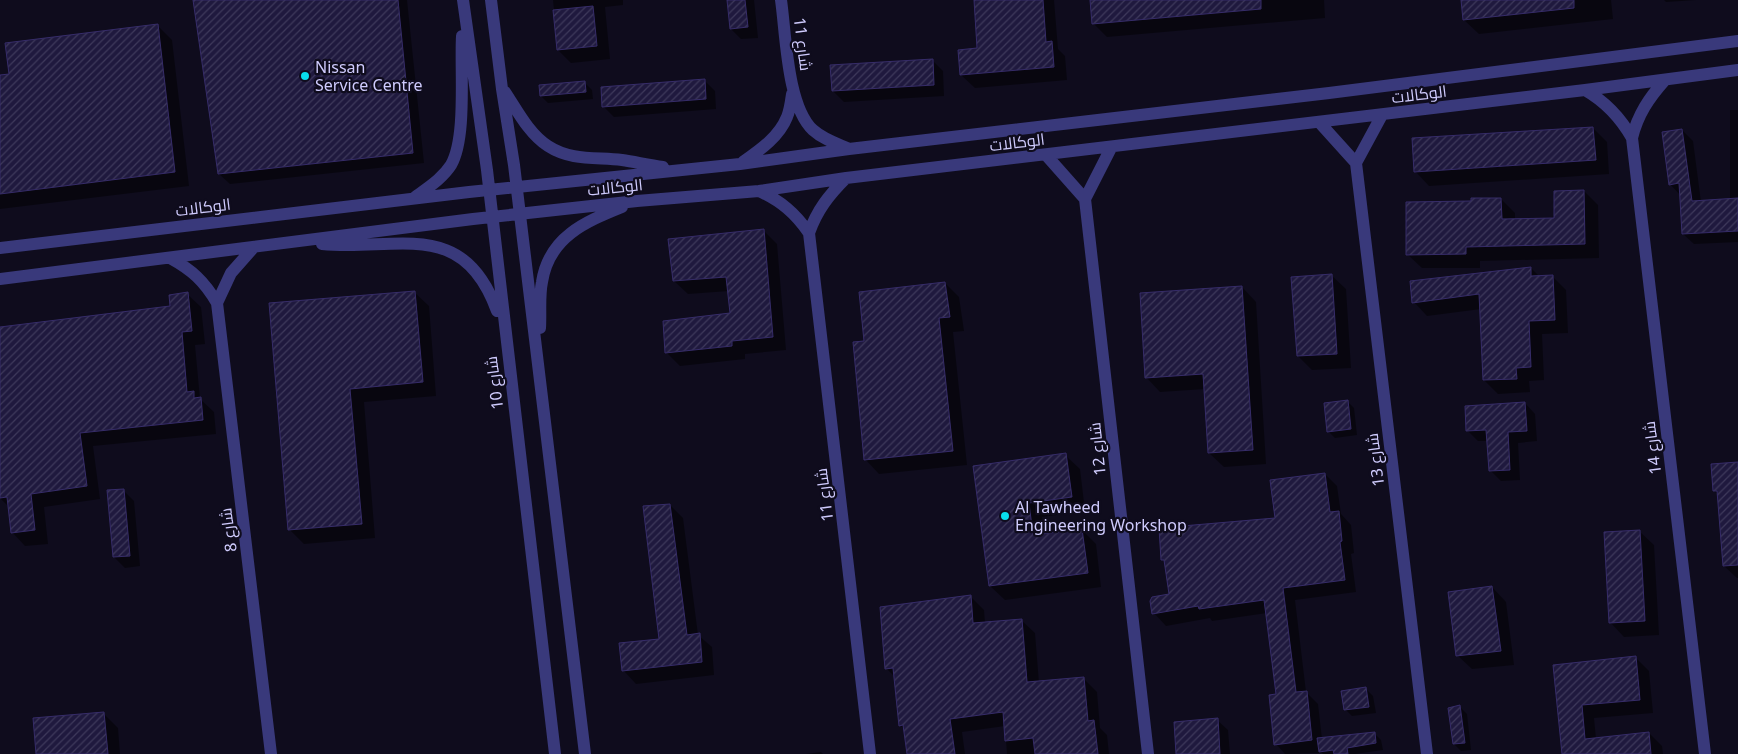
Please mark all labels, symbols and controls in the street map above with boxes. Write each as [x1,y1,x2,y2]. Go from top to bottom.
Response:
street label: شارع 11 [788,16,817,72]
place label: Nissan Service Centre [315,56,423,96]
marker: Nissan Service Centre [299,70,311,82]
street label: الوكالات [1390,80,1448,108]
street label: الوكالات [988,128,1046,156]
street label: الوكالات [586,173,644,201]
street label: الوكالات [174,193,232,221]
street label: شارع 10 [480,355,509,411]
street label: شارع 14 [1638,420,1667,476]
street label: شارع 12 [1083,421,1112,477]
street label: شارع 13 [1361,432,1390,488]
street label: شارع 11 [810,467,839,523]
place label: Al Tawheed Engineering Workshop [1015,496,1187,536]
street label: شارع 8 [214,507,243,553]
marker: Al Tawheed Engineering Workshop [999,510,1011,522]

